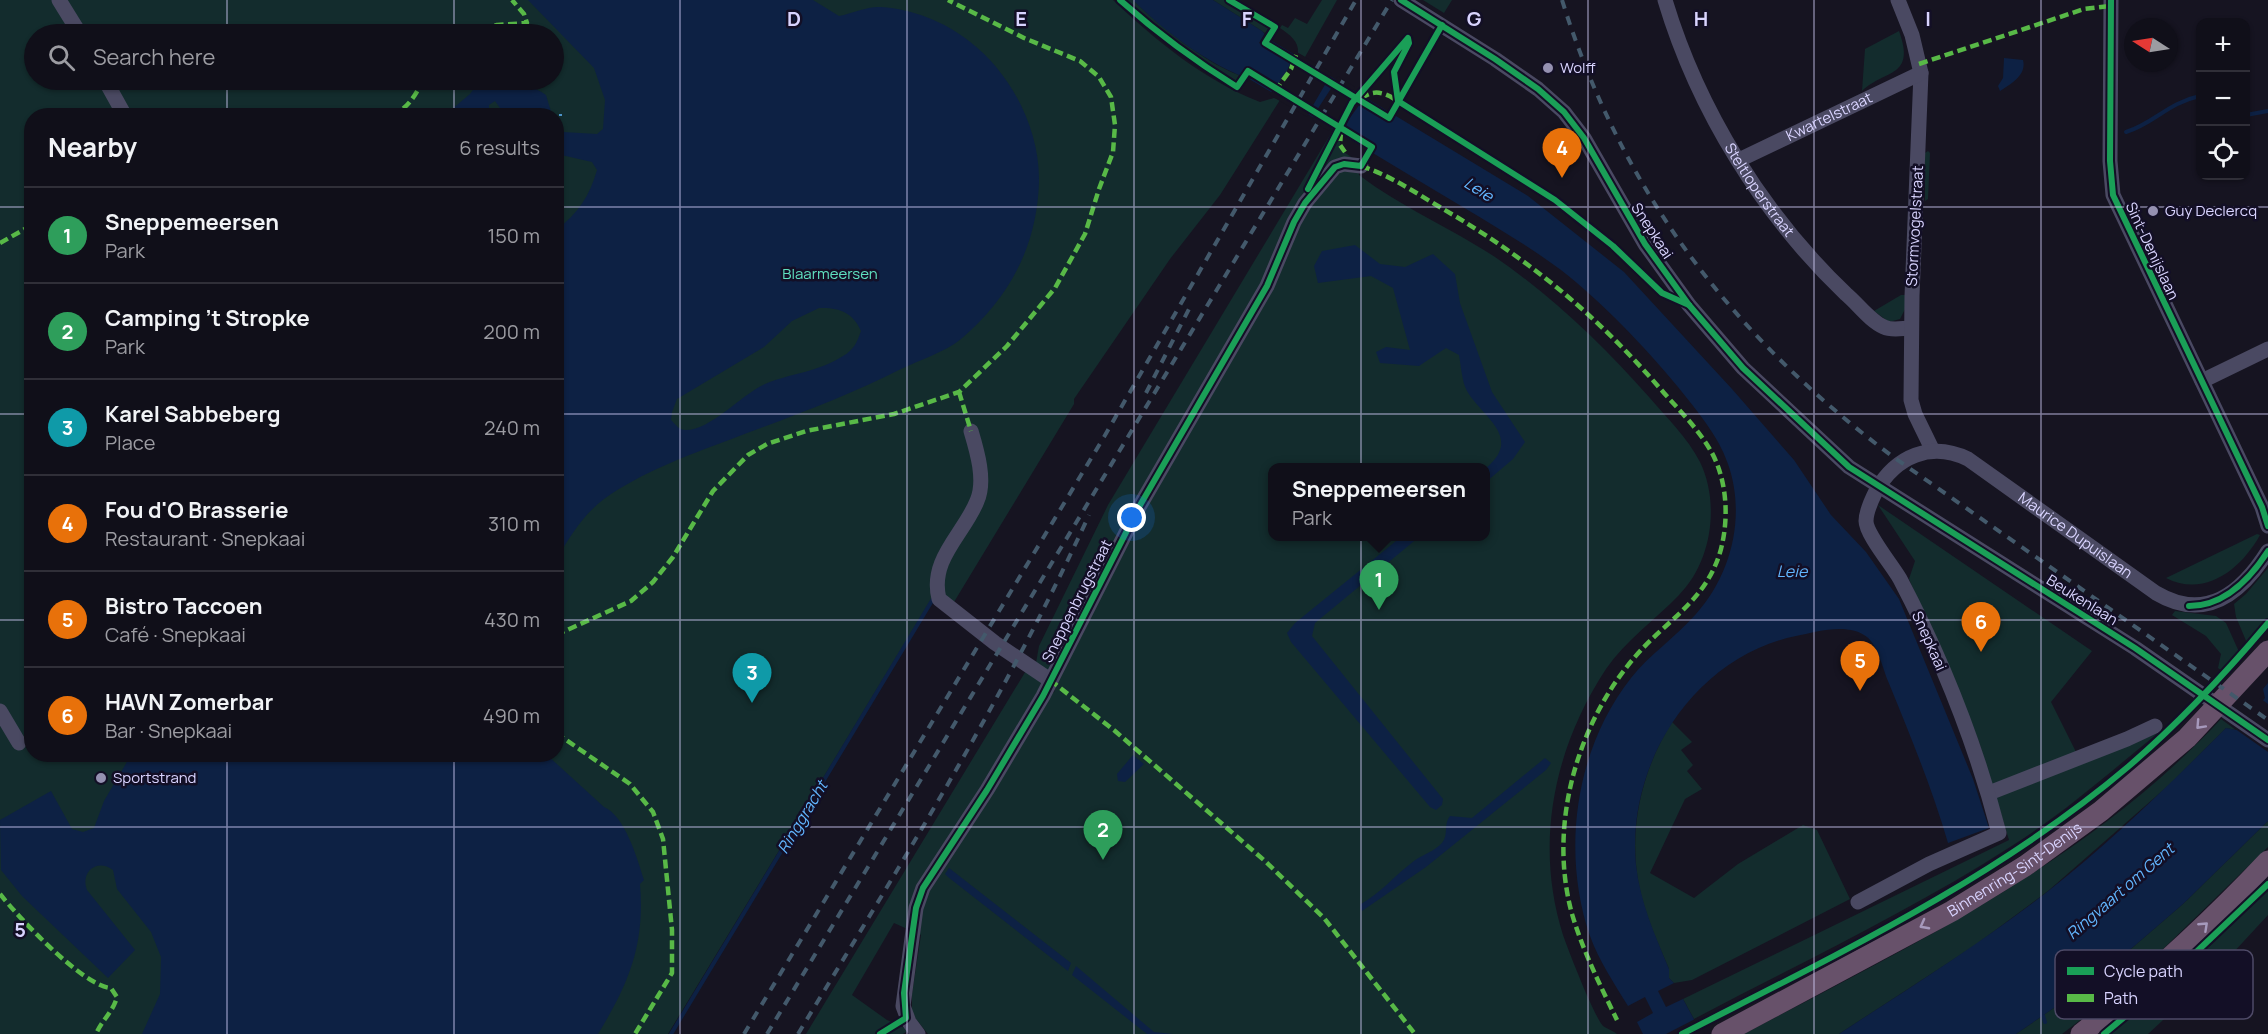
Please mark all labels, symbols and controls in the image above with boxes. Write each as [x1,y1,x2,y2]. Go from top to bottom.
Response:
text: D [787,5,801,32]
text: E [1015,5,1027,32]
text: F [1242,5,1253,32]
text: G [1467,5,1482,32]
text: H [1694,5,1708,32]
text: I [1925,5,1931,32]
north arrow [2124,18,2178,72]
map controls [2196,18,2250,180]
button: + [2196,18,2250,72]
search box [24,24,564,90]
icon: search [45,41,78,74]
text: Search here [93,42,215,72]
place label: Wolff [1560,57,1596,78]
marker: Wolff [1541,61,1555,75]
button: − [2196,72,2250,126]
street label: Kwartelstraat [1782,87,1876,146]
button: locate [2196,126,2250,180]
pin: 4 [1542,128,1582,178]
text: Nearby [48,129,137,165]
text: 6 results [459,134,540,161]
street label: Steltloperstraat [1720,139,1800,241]
street label: Stormvogelstraat [1901,165,1928,287]
water label: Leie [1460,172,1499,207]
street label: Sint-Denijslaan [2121,198,2184,303]
street label: Snepkaai [1626,199,1678,263]
place label: Guy Declercq [2165,200,2257,221]
marker: Guy Declercq [2146,204,2160,218]
text: Sneppemeersen [105,207,279,237]
text: 1 [63,222,72,249]
text: 150 m [487,222,540,249]
text: Park [105,237,145,264]
park label: Blaarmeersen [782,263,878,284]
text: Camping ’t Stropke [105,303,310,333]
text: 2 [62,318,73,345]
text: 200 m [483,318,540,345]
text: Park [105,333,145,360]
text: Karel Sabbeberg [105,399,280,429]
text: 3 [62,414,73,441]
text: 240 m [484,414,540,441]
text: Place [105,429,155,456]
popup [1268,463,1490,541]
text: Sneppemeersen [1292,474,1466,504]
street label: Maurice Dupuislaan [2014,487,2137,583]
text: Fou d'O Brasserie [105,495,288,525]
your location [1117,503,1146,532]
text: Park [1292,504,1332,531]
text: 4 [61,510,74,537]
text: 310 m [488,510,540,537]
text: Restaurant · Snepkaai [105,525,305,552]
street label: Sneppenbrugstraat [1036,536,1117,666]
pin: 1 [1360,560,1398,610]
water label: Leie [1777,560,1809,582]
street label: Beukenlaan [2042,569,2122,630]
text: Bistro Taccoen [105,591,262,621]
pin: 6 [1962,602,2000,652]
text: 5 [62,606,73,633]
text: 430 m [484,606,540,633]
street label: Snepkaai [1907,608,1952,674]
text: Café · Snepkaai [105,621,246,648]
pin: 5 [1840,642,1880,691]
pin: 3 [732,654,771,703]
text: HAVN Zomerbar [105,687,273,717]
text: 6 [61,702,74,729]
text: 490 m [483,702,540,729]
text: Bar · Snepkaai [105,717,232,744]
one-way arrow [2196,718,2207,728]
place label: Sportstrand [113,767,196,788]
marker: Sportstrand [94,771,108,785]
water label: Ringgracht [772,775,833,858]
pin: 2 [1084,810,1122,860]
street label: Binnenring-Sint-Denijs [1943,817,2086,921]
water label: Ringvaart om Gent [2061,837,2180,944]
text: 5 [14,916,26,943]
one-way arrow [1920,918,1931,929]
one-way arrow [2197,922,2207,933]
legend [2055,950,2253,1019]
text: Cycle path [2104,960,2183,982]
text: Path [2104,987,2138,1009]

